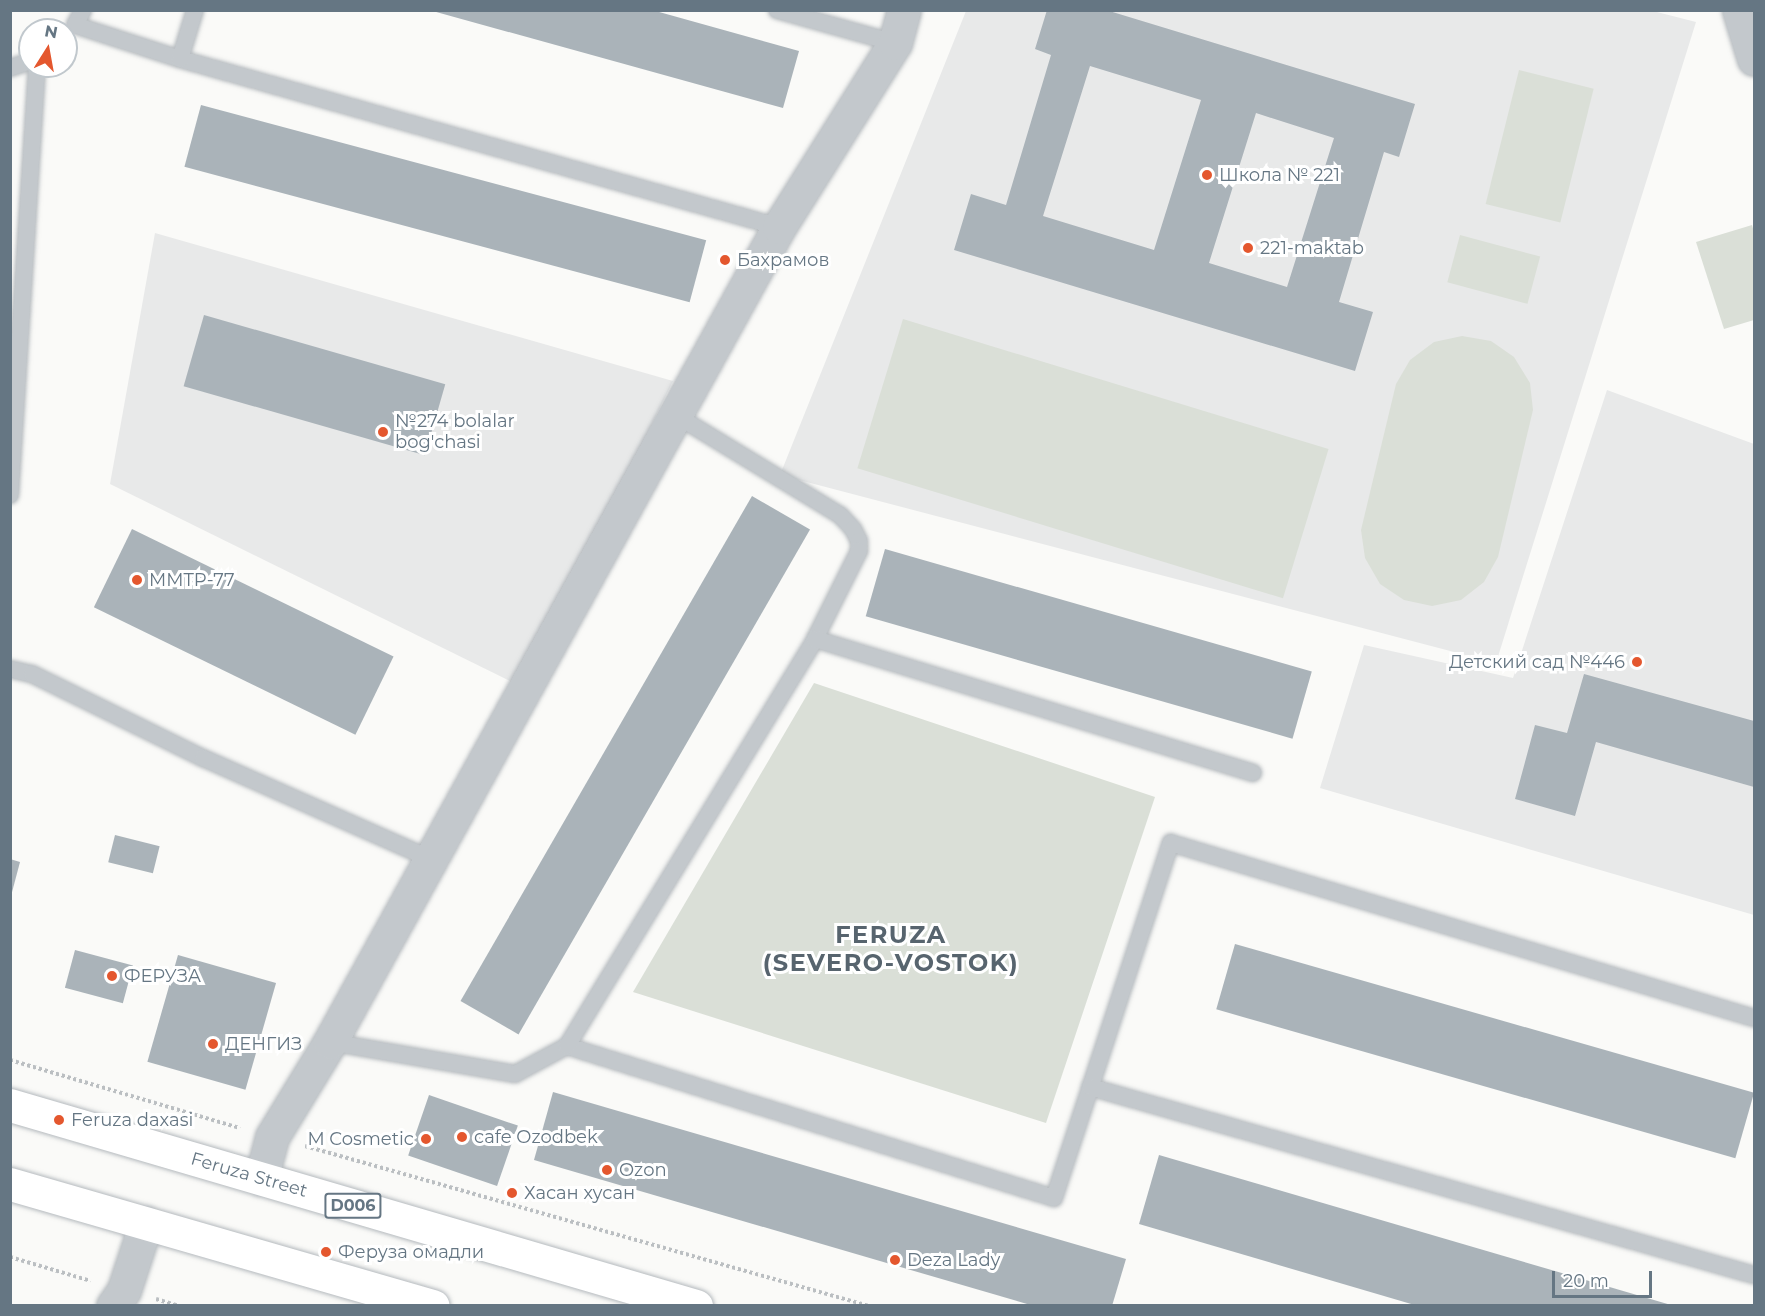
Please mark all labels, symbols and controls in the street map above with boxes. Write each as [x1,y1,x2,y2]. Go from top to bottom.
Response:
north arrow [18,18,78,78]
text: N [43,21,59,42]
place label: Школа № 221 [1219,164,1340,186]
marker: Школа № 221 [1200,168,1214,182]
place label: 221-maktab [1260,237,1364,259]
marker: 221-maktab [1241,241,1255,255]
place label: Бахрамов [737,249,829,271]
marker: Бахрамов [718,253,732,267]
place label: №274 bolalar bog'chasi [395,411,515,454]
marker: №274 bolalar bog'chasi [376,425,390,439]
place label: MMTP-77 [149,569,235,591]
marker: MMTP-77 [130,573,144,587]
place label: Детский сад №446 [1449,651,1625,673]
marker: Детский сад №446 [1630,655,1644,669]
district label: FERUZA (SEVERO-VOSTOK) [763,921,1019,977]
place label: ФЕРУЗА [124,965,201,987]
marker: ФЕРУЗА [105,969,119,983]
place label: ДЕНГИЗ [225,1033,302,1055]
marker: ДЕНГИЗ [206,1037,220,1051]
place label: Feruza daxasi [71,1109,193,1131]
marker: Feruza daxasi [52,1113,66,1127]
place label: cafe Ozodbek [474,1126,598,1148]
place label: M Cosmetic [307,1128,414,1150]
marker: cafe Ozodbek [455,1130,469,1144]
marker: M Cosmetic [419,1132,433,1146]
street label: Feruza Street [188,1148,310,1202]
place label: Ozon [619,1159,667,1181]
marker: Ozon [600,1163,614,1177]
place label: Хасан хусан [524,1182,635,1204]
marker: Хасан хусан [505,1186,519,1200]
road number: D006 [323,1193,383,1219]
place label: Феруза омадли [338,1241,484,1263]
marker: Феруза омадли [319,1245,333,1259]
place label: Deza Lady [907,1249,1000,1271]
marker: Deza Lady [888,1253,902,1267]
scale bar [1555,1259,1656,1297]
text: 20 m [1563,1270,1609,1292]

